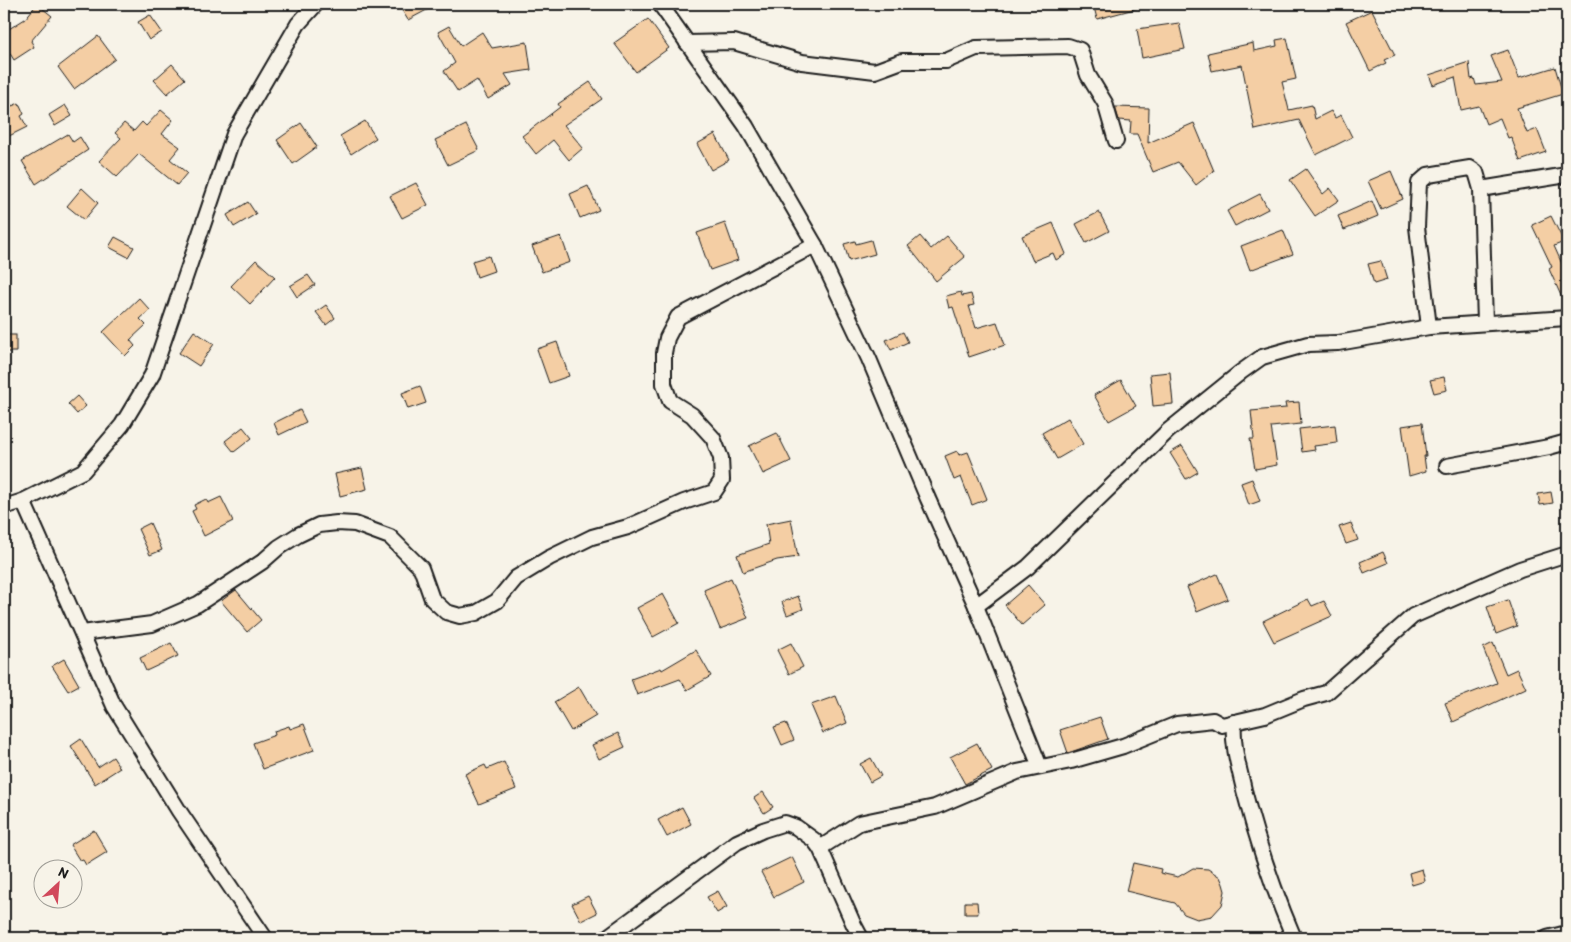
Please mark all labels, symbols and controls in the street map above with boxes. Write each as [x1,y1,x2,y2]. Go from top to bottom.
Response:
north arrow [32,860,82,910]
text: N [56,863,71,882]

